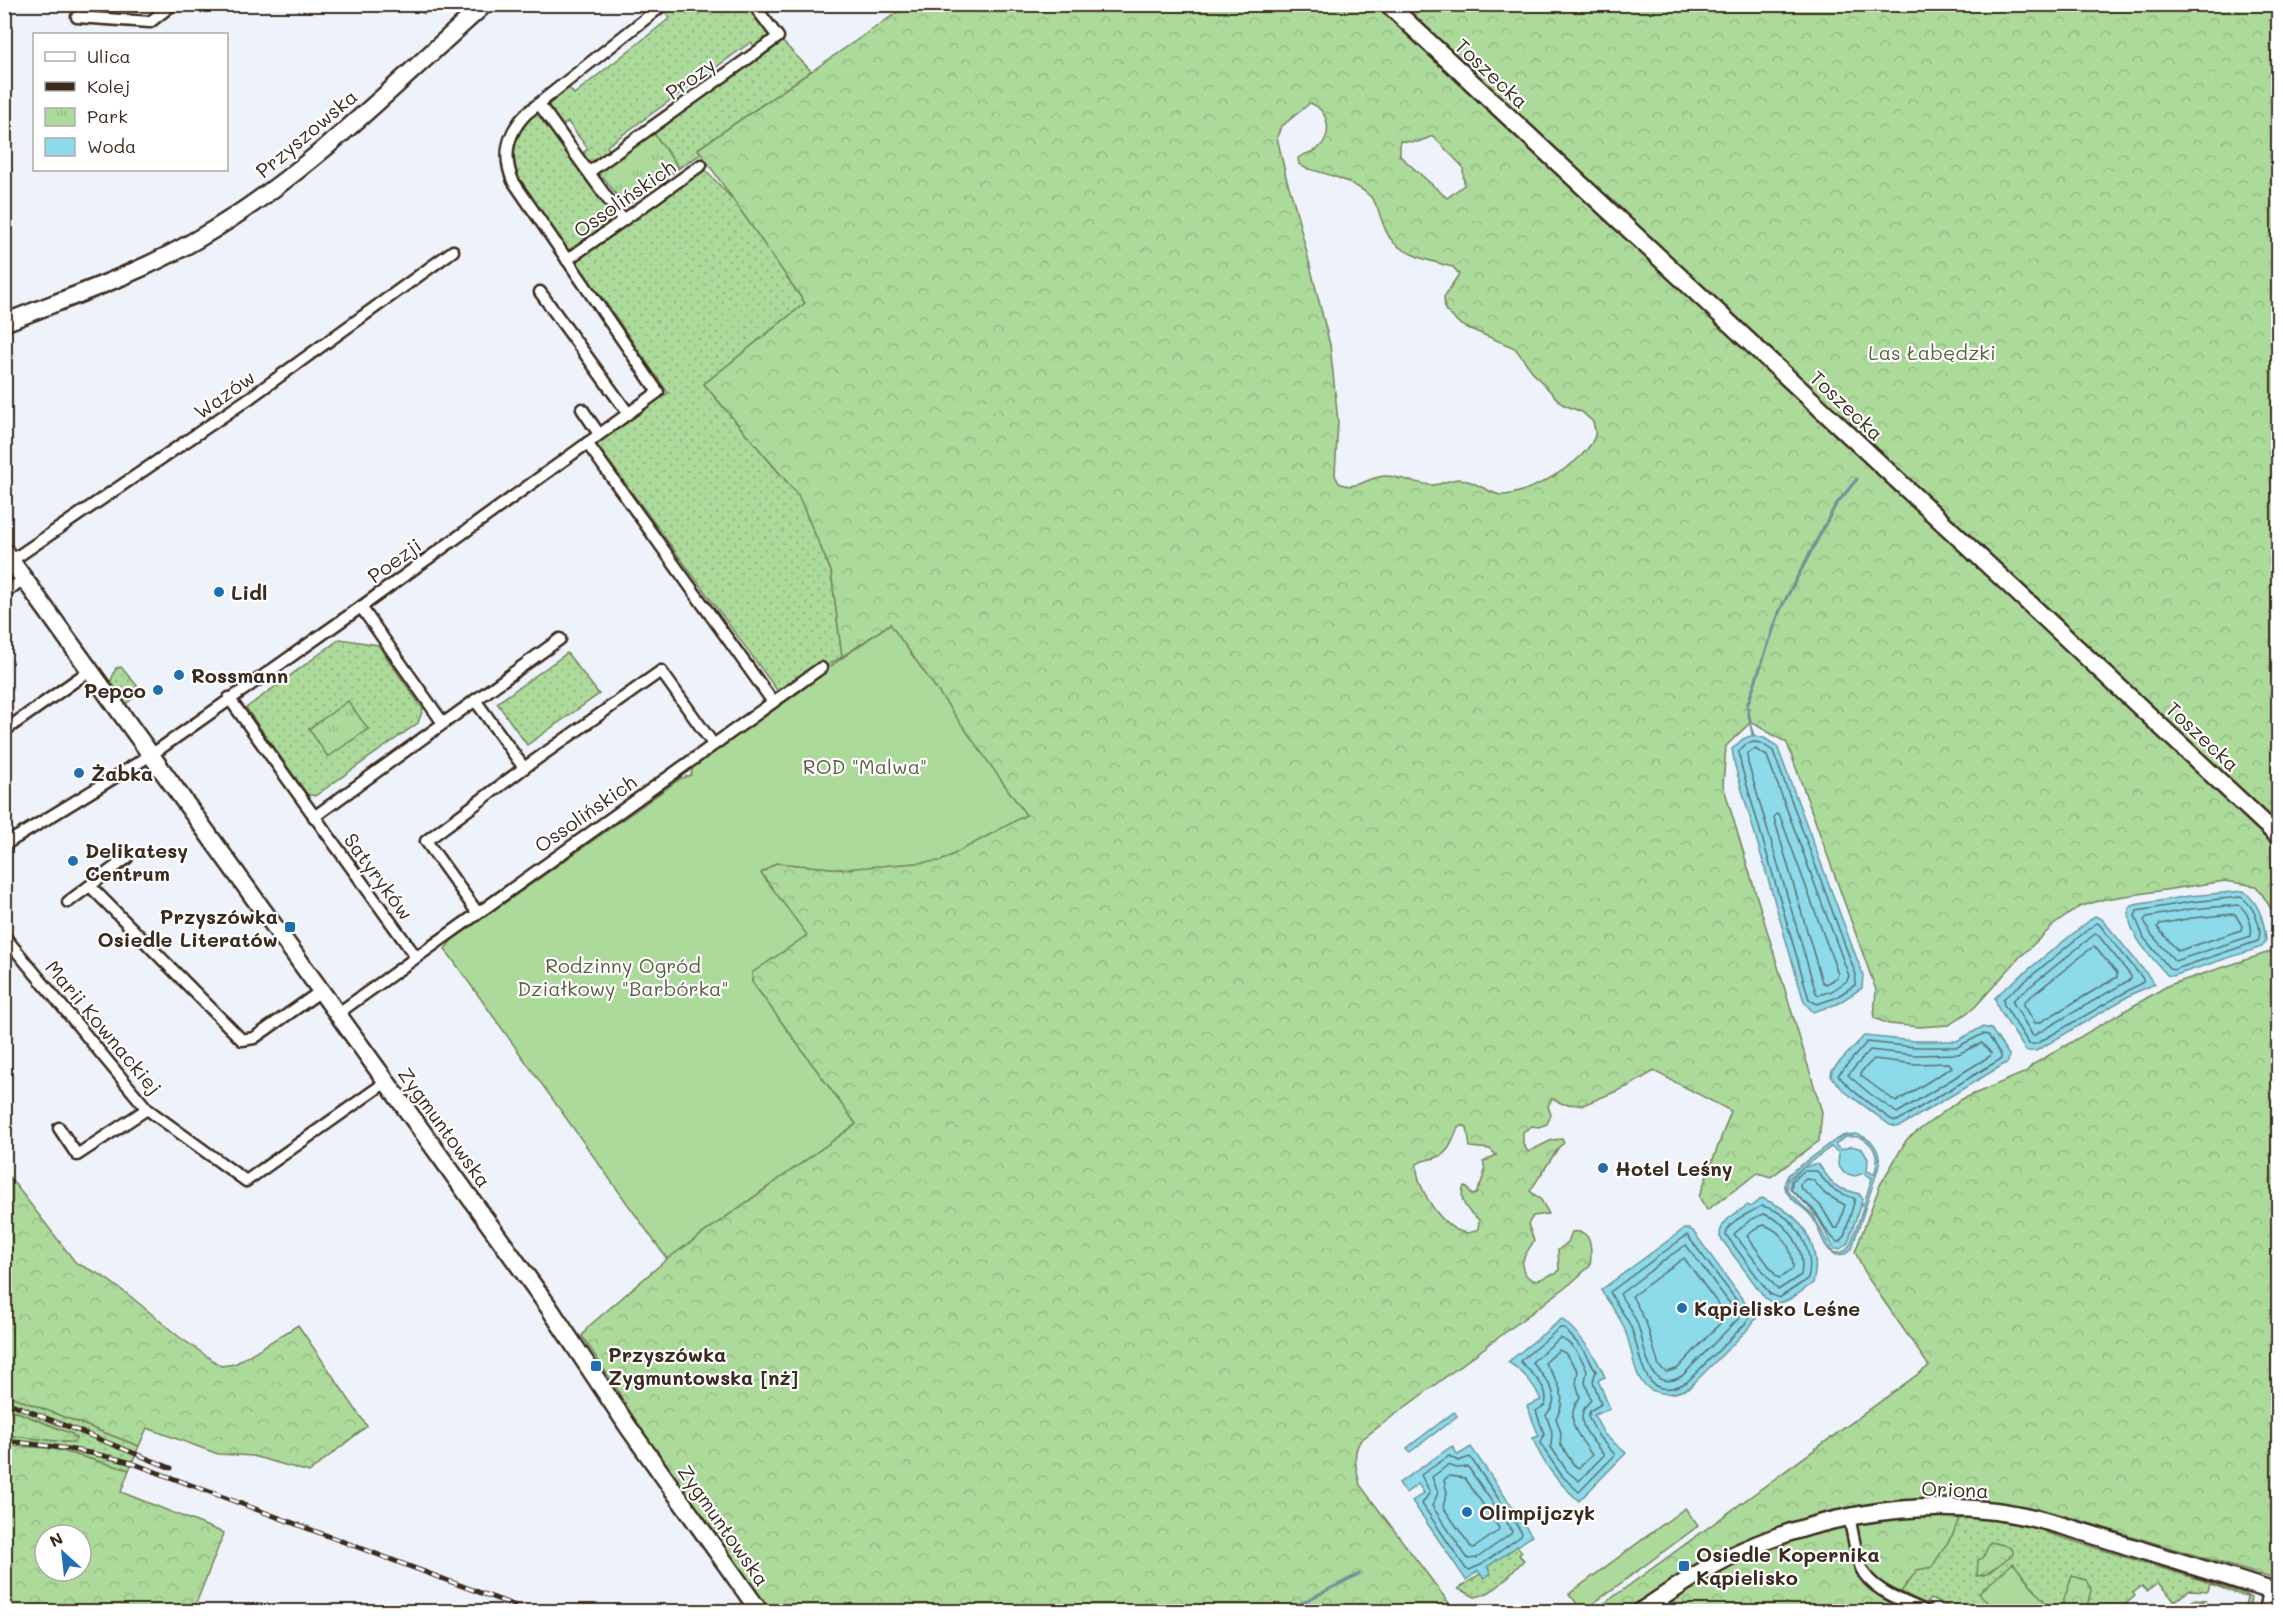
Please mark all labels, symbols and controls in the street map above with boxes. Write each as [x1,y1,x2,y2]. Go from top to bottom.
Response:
street label: Toszecka [1450,32,1534,114]
legend [33,33,228,171]
text: Ulica [87,44,131,68]
street label: Prozy [660,51,720,105]
text: Kolej [87,74,130,98]
street label: Przyszowska [250,83,362,183]
text: Park [87,104,128,128]
text: Woda [87,134,136,158]
street label: Ossolińskich [568,153,680,243]
park label: Las Łabędzki [1868,339,1996,365]
street label: Wazów [188,364,260,424]
street label: Toszecka [1805,364,1889,446]
street label: Poezji [362,532,426,588]
place label: Lidl [231,579,267,605]
marker: Lidl [212,585,226,599]
place label: Rossmann [191,662,288,688]
marker: Rossmann [172,668,186,682]
place label: Pepco [84,677,146,703]
marker: Pepco [151,683,165,697]
street label: Toszecka [2161,695,2245,777]
park label: ROD "Malwa" [803,753,927,779]
place label: Żabka [91,760,153,786]
marker: Żabka [72,766,86,780]
street label: Ossolińskich [529,768,641,858]
street label: Satyryków [339,827,419,925]
place label: Delikatesy Centrum [85,837,188,886]
marker: Delikatesy Centrum [66,854,80,868]
place label: Przyszówka Osiedle Literatów [98,903,278,952]
marker: Przyszówka Osiedle Literatów [283,920,297,934]
park label: Rodzinny Ogród Działkowy "Barbórka" [517,952,729,1001]
street label: Marii Kownackiej [40,954,168,1100]
street label: Zygmuntowska [393,1062,497,1192]
place label: Hotel Leśny [1615,1155,1733,1181]
marker: Hotel Leśny [1596,1161,1610,1175]
place label: Kąpielisko Leśne [1694,1295,1860,1321]
marker: Kąpielisko Leśne [1675,1301,1689,1315]
place label: Przyszówka Zygmuntowska [nż] [608,1341,798,1390]
marker: Przyszówka Zygmuntowska [nż] [589,1359,603,1373]
street label: Zygmuntowska [672,1459,776,1591]
street label: Oriona [1921,1475,1989,1503]
place label: Olimpijczyk [1479,1499,1595,1525]
marker: Olimpijczyk [1460,1505,1474,1519]
north arrow [33,1523,93,1583]
text: N [46,1527,66,1551]
place label: Osiedle Kopernika Kąpielisko [1696,1541,1880,1590]
marker: Osiedle Kopernika Kąpielisko [1677,1559,1691,1573]

